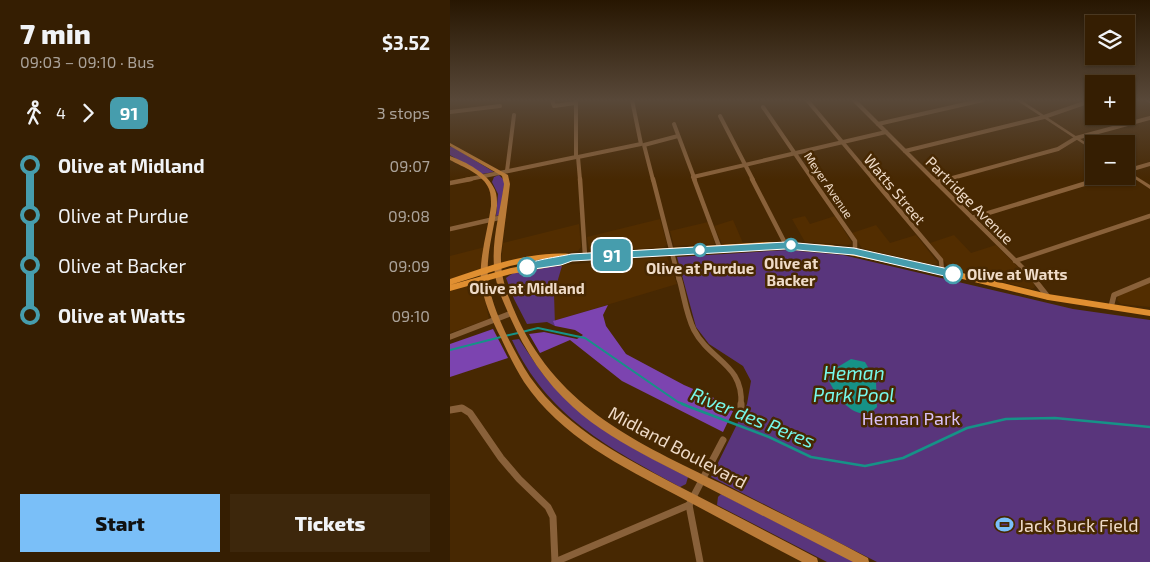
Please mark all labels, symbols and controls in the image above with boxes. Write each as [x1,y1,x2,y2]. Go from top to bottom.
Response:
map controls [1085,15,1135,185]
button: layers [1085,15,1135,65]
text: 7 min [20,16,91,50]
text: $3.52 [382,31,430,54]
text: 09:03 – 09:10 · Bus [20,52,154,71]
button: + [1085,75,1135,125]
icon: walk [20,99,48,127]
icon: forward [74,99,102,127]
text: 91 [120,102,138,124]
text: 4 [56,103,66,122]
text: 3 stops [377,103,430,122]
button: − [1085,135,1135,185]
street label: Meyer Avenue [802,149,856,221]
street label: Watts Street [860,150,930,228]
street label: Partridge Avenue [922,152,1018,248]
text: Olive at Midland [58,154,204,177]
text: 09:07 [390,156,430,175]
text: Olive at Purdue [58,204,189,227]
text: 09:08 [388,206,430,225]
marker: Olive at Backer [784,238,798,252]
line badge: 91 [590,239,634,271]
marker: Olive at Purdue [693,243,707,257]
text: 91 [603,244,621,266]
text: Olive at Backer [58,254,186,277]
place label: Olive at Backer [764,254,818,289]
text: 09:09 [389,256,430,275]
marker: Olive at Midland [517,257,537,277]
place label: Olive at Purdue [646,259,754,277]
marker: Olive at Watts [943,264,963,284]
place label: Olive at Watts [967,265,1068,283]
place label: Olive at Midland [469,279,585,297]
text: Olive at Watts [58,304,185,327]
text: 09:10 [391,306,430,325]
water label: Heman Park Pool [813,361,895,406]
water label: River des Peres [688,382,818,452]
street label: Midland Boulevard [605,401,751,493]
park label: Heman Park [862,407,960,429]
button: Start [20,494,220,552]
button: Tickets [230,494,430,552]
place label: Jack Buck Field [1018,514,1139,536]
sports icon: Jack Buck Field [994,515,1014,535]

